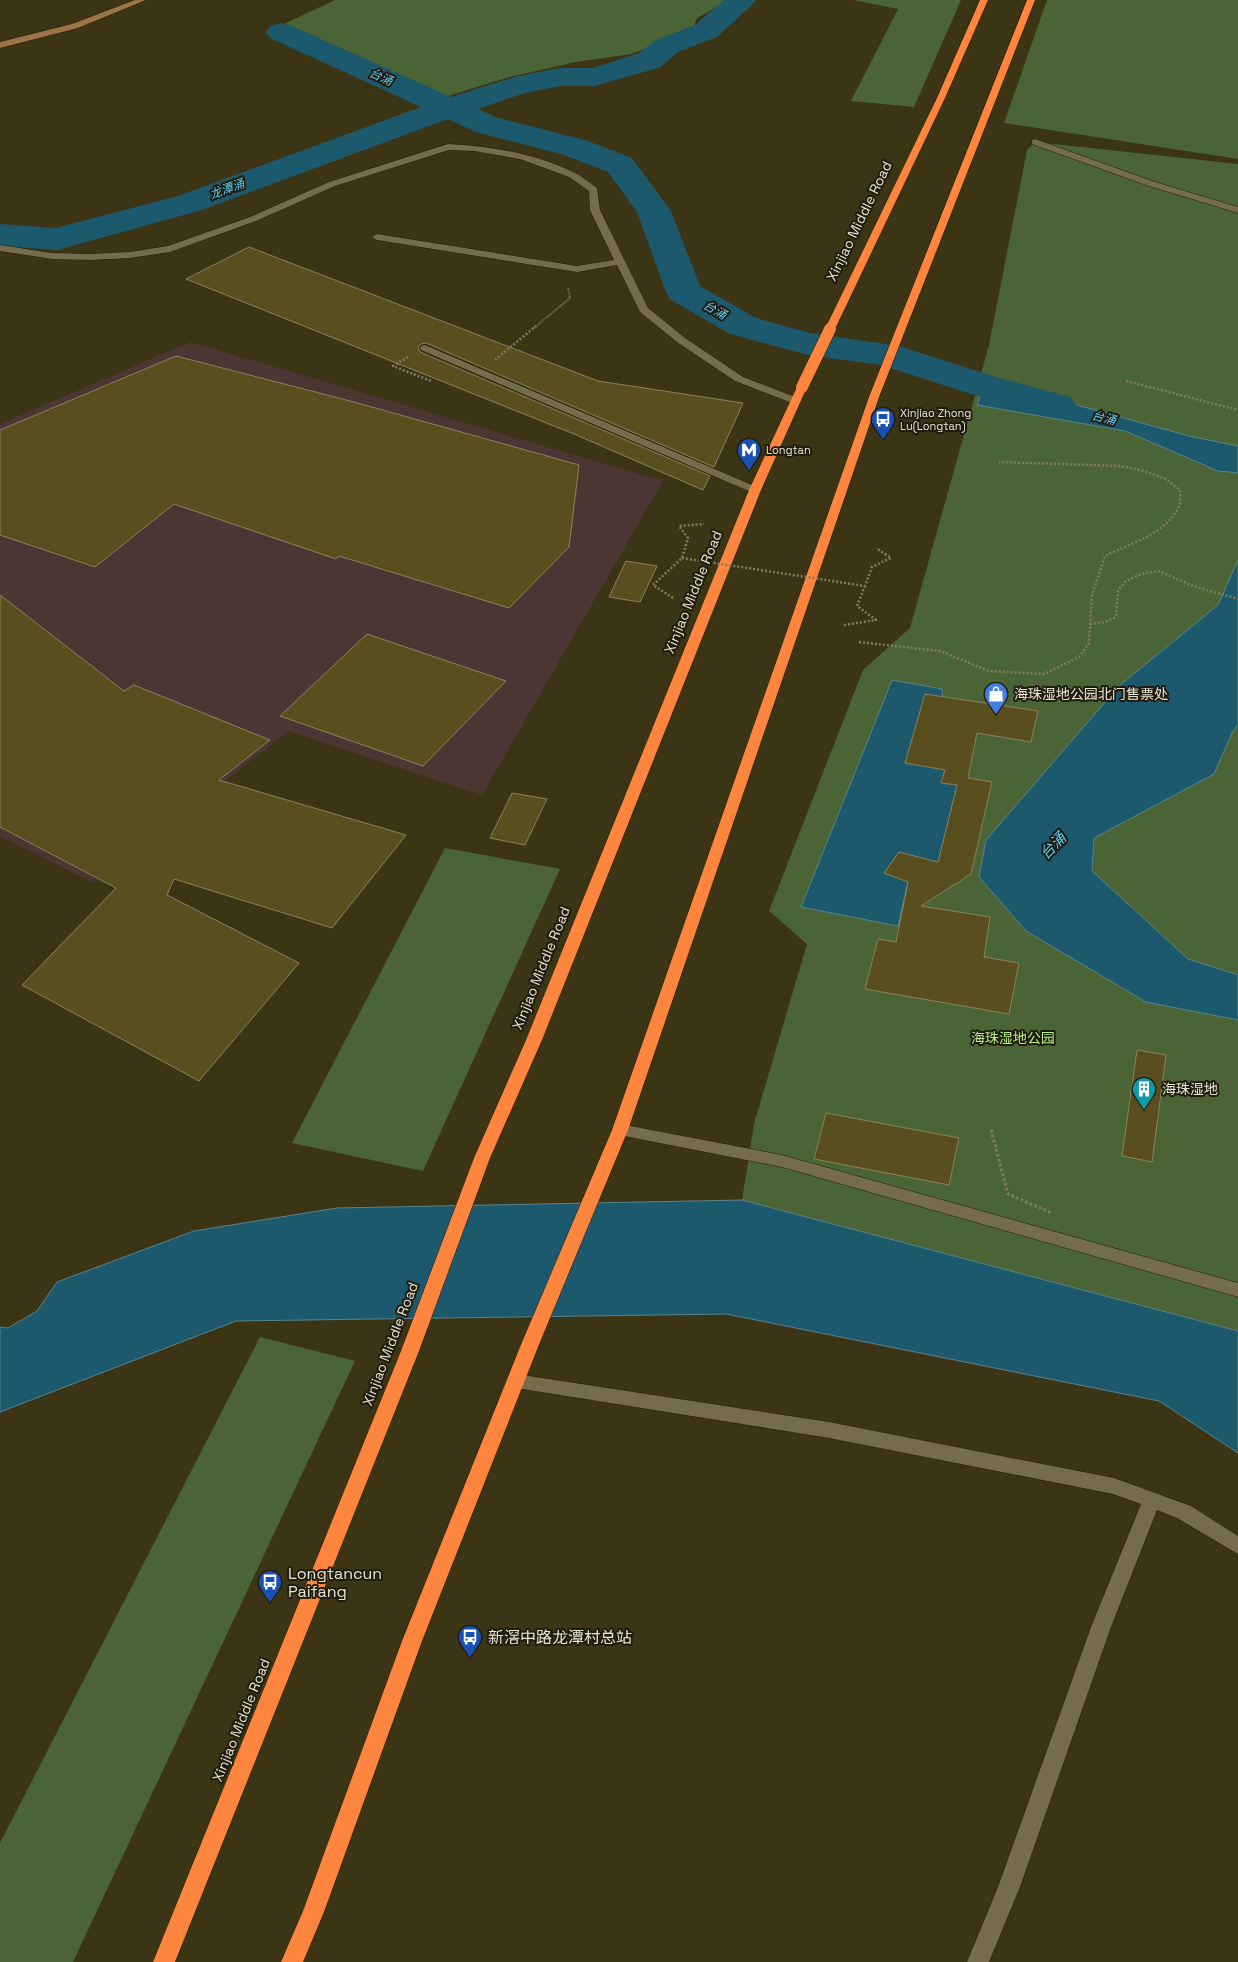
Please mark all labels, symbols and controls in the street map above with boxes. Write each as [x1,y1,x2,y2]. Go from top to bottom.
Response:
water label: 台涌 [367,65,397,90]
street label: Xinjiao Middle Road [822,158,896,284]
water label: 龙潭涌 [207,175,249,203]
water label: 台涌 [701,297,731,324]
bus stop icon: Xinjiao Zhong Lu(Longtan) [870,406,896,440]
place label: Xinjiao Zhong Lu(Longtan) [900,406,971,433]
water label: 台涌 [1090,407,1120,429]
metro station icon: Longtan [736,437,762,471]
place label: Longtan [766,443,811,457]
street label: Xinjiao Middle Road [660,528,726,656]
shop icon: 海珠湿地公园北门售票处 [983,681,1009,715]
place label: 海珠湿地公园北门售票处 [1014,685,1168,703]
water label: 台涌 [1035,827,1071,863]
street label: Xinjiao Middle Road [508,904,574,1032]
park label: 海珠湿地公园 [971,1029,1055,1047]
building icon: 海珠湿地 [1131,1076,1157,1110]
place label: 海珠湿地 [1162,1080,1218,1098]
street label: Xinjiao Middle Road [358,1280,422,1408]
place label: Longtancun Paifang [288,1563,382,1602]
bus stop icon: Longtancun Paifang [257,1569,283,1603]
bus stop icon: 新滘中路龙潭村总站 [457,1624,483,1658]
place label: 新滘中路龙潭村总站 [488,1627,632,1648]
street label: Xinjiao Middle Road [208,1656,274,1784]

